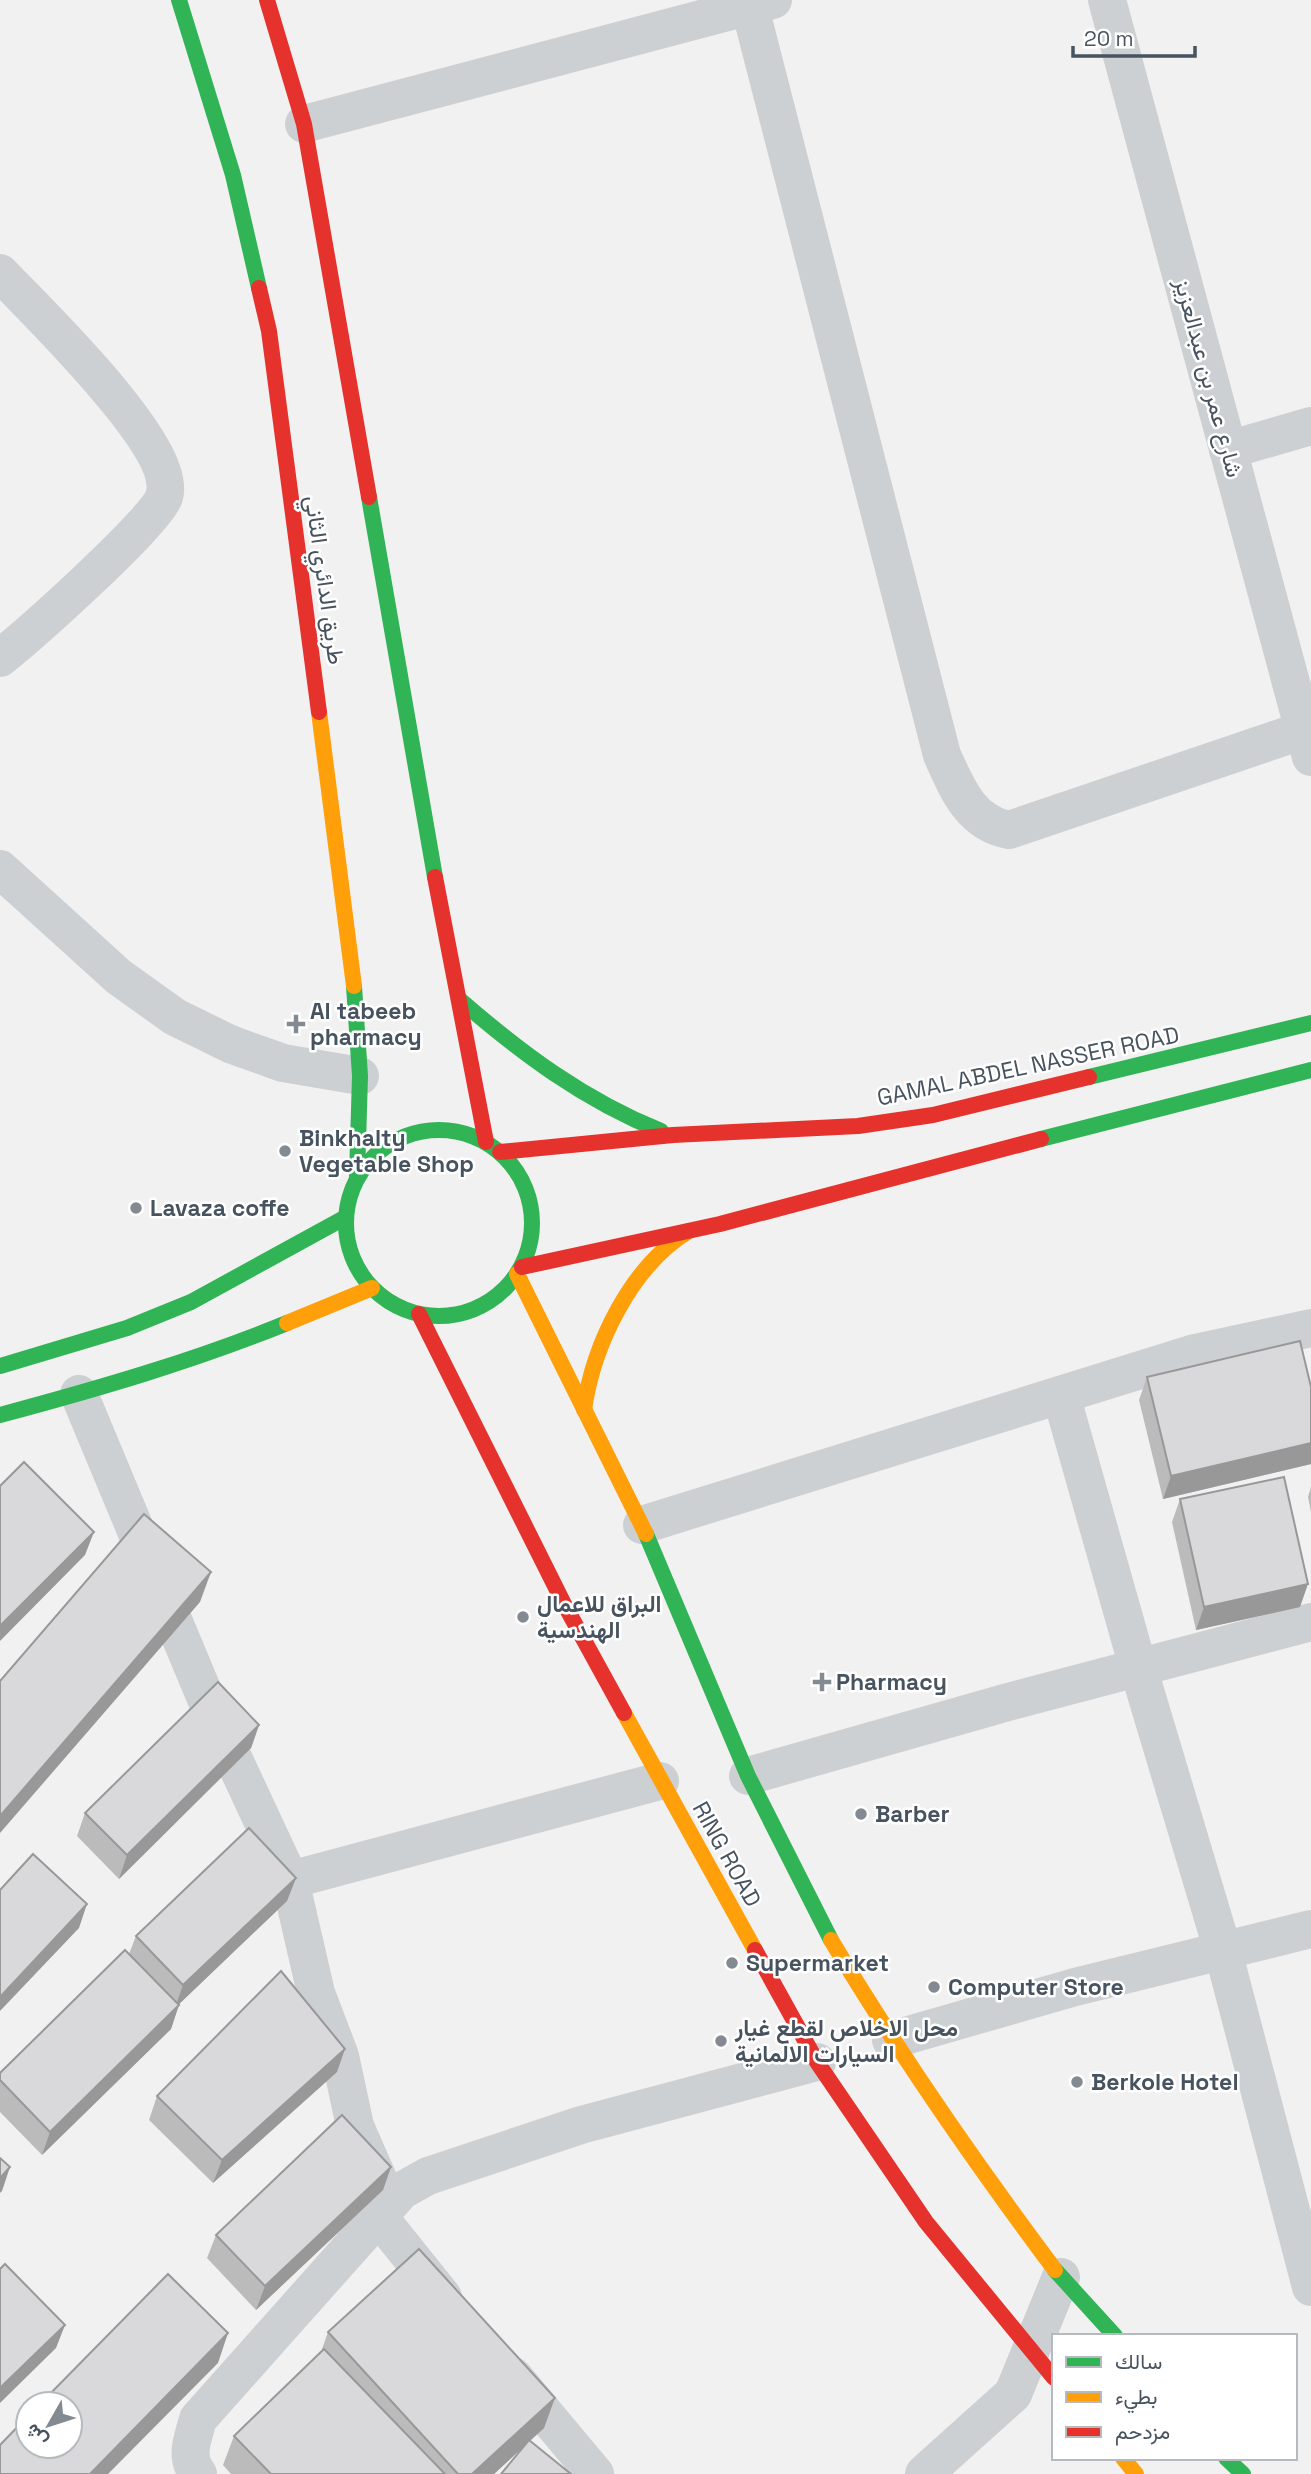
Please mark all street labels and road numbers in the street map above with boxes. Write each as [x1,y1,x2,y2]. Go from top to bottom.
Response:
street label: شارع عمر بن عبدالعزيز [1167,274,1250,481]
street label: طريق الدائري الثاني [294,493,352,667]
street label: GAMAL ABDEL NASSER ROAD [874,1019,1182,1113]
street label: RING ROAD [686,1796,768,1912]

